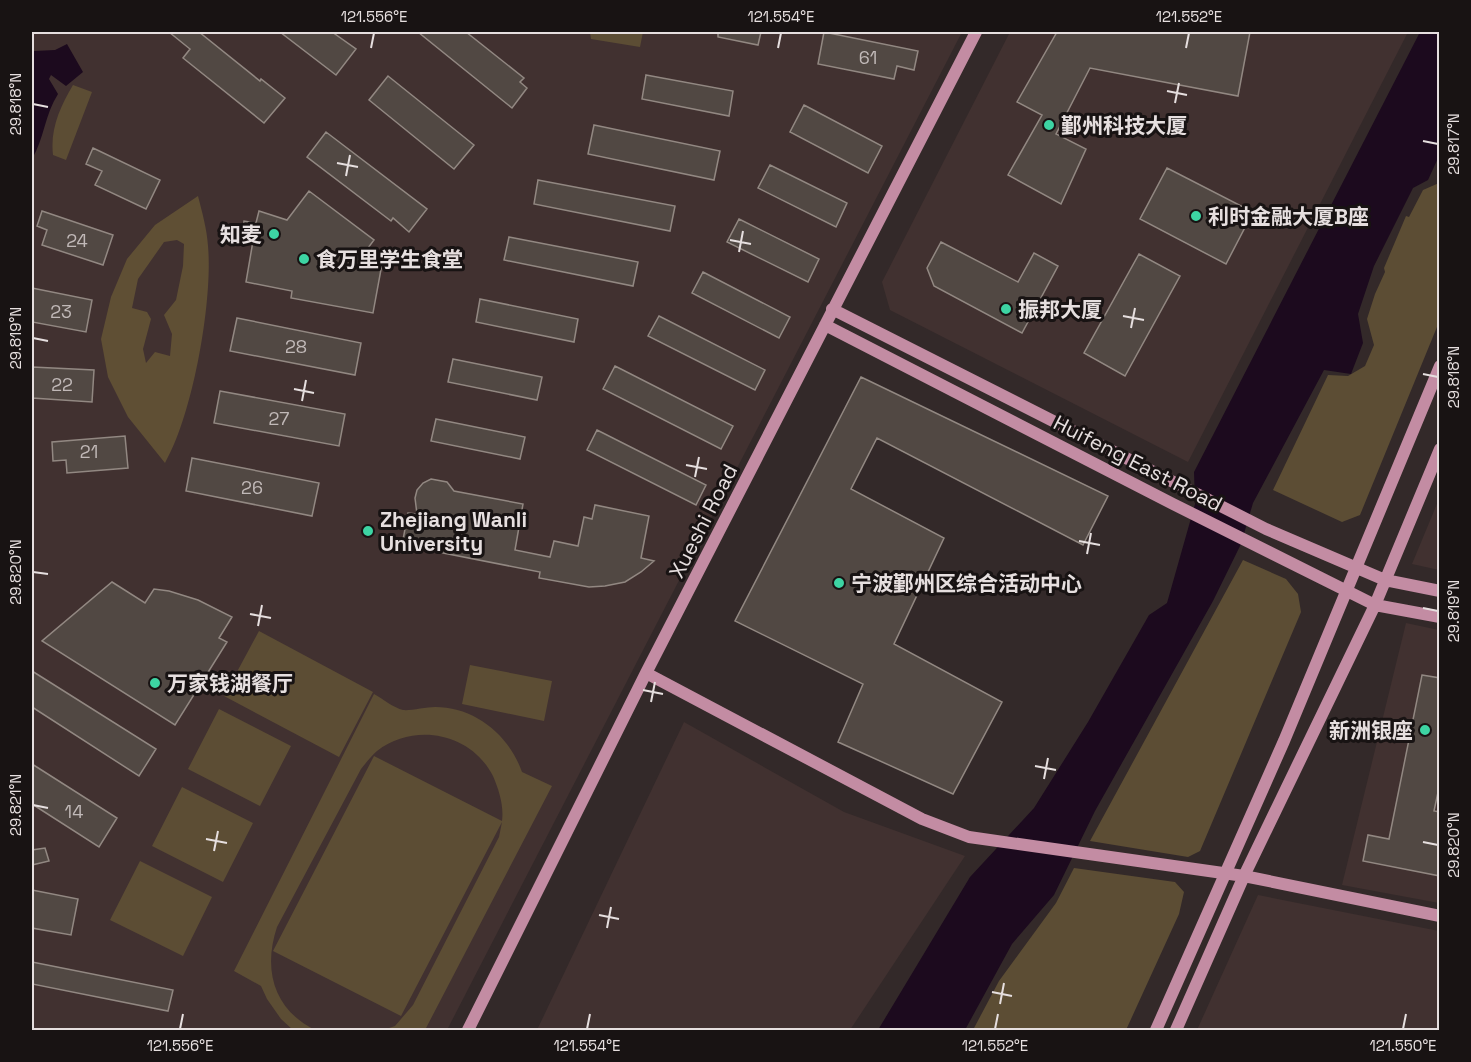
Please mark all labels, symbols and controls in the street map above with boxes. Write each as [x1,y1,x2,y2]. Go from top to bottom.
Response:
text: 121.556°E [341,7,407,26]
text: 121.554°E [748,7,814,26]
text: 121.552°E [1156,7,1222,26]
house number: 61 [859,46,877,69]
text: 29.818°N [6,73,25,135]
place label: 鄞州科技大厦 [1061,112,1187,139]
text: 29.817°N [1444,113,1463,175]
marker: 鄞州科技大厦 [1042,118,1056,132]
place label: 利时金融大厦B座 [1208,203,1369,230]
marker: 利时金融大厦B座 [1189,209,1203,223]
place label: 知麦 [220,221,262,248]
marker: 知麦 [267,227,281,241]
house number: 24 [66,229,88,252]
place label: 食万里学生食堂 [316,246,463,273]
marker: 食万里学生食堂 [297,252,311,266]
place label: 振邦大厦 [1018,296,1102,323]
house number: 23 [50,300,72,323]
marker: 振邦大厦 [999,302,1013,316]
text: 29.819°N [6,307,25,369]
house number: 28 [285,335,307,358]
text: 29.818°N [1444,346,1463,408]
house number: 22 [51,373,73,396]
house number: 27 [269,407,289,430]
street label: Huifeng East Road [1049,409,1227,517]
house number: 21 [80,440,98,463]
street label: Xueshi Road [663,459,743,583]
house number: 26 [241,476,263,499]
place label: Zhejiang Wanli University [380,506,527,557]
marker: Zhejiang Wanli University [361,524,375,538]
text: 29.820°N [6,539,25,605]
place label: 宁波鄞州区综合活动中心 [851,570,1082,597]
marker: 宁波鄞州区综合活动中心 [832,576,846,590]
text: 29.819°N [1444,580,1463,642]
place label: 万家钱湖餐厅 [167,670,293,697]
marker: 万家钱湖餐厅 [148,676,162,690]
place label: 新洲银座 [1329,717,1413,744]
marker: 新洲银座 [1418,723,1432,737]
text: 29.821°N [6,774,25,836]
house number: 14 [65,800,83,823]
text: 29.820°N [1444,812,1463,878]
text: 121.556°E [147,1036,213,1055]
text: 121.554°E [554,1036,620,1055]
text: 121.552°E [962,1036,1028,1055]
text: 121.550°E [1369,1036,1437,1055]

